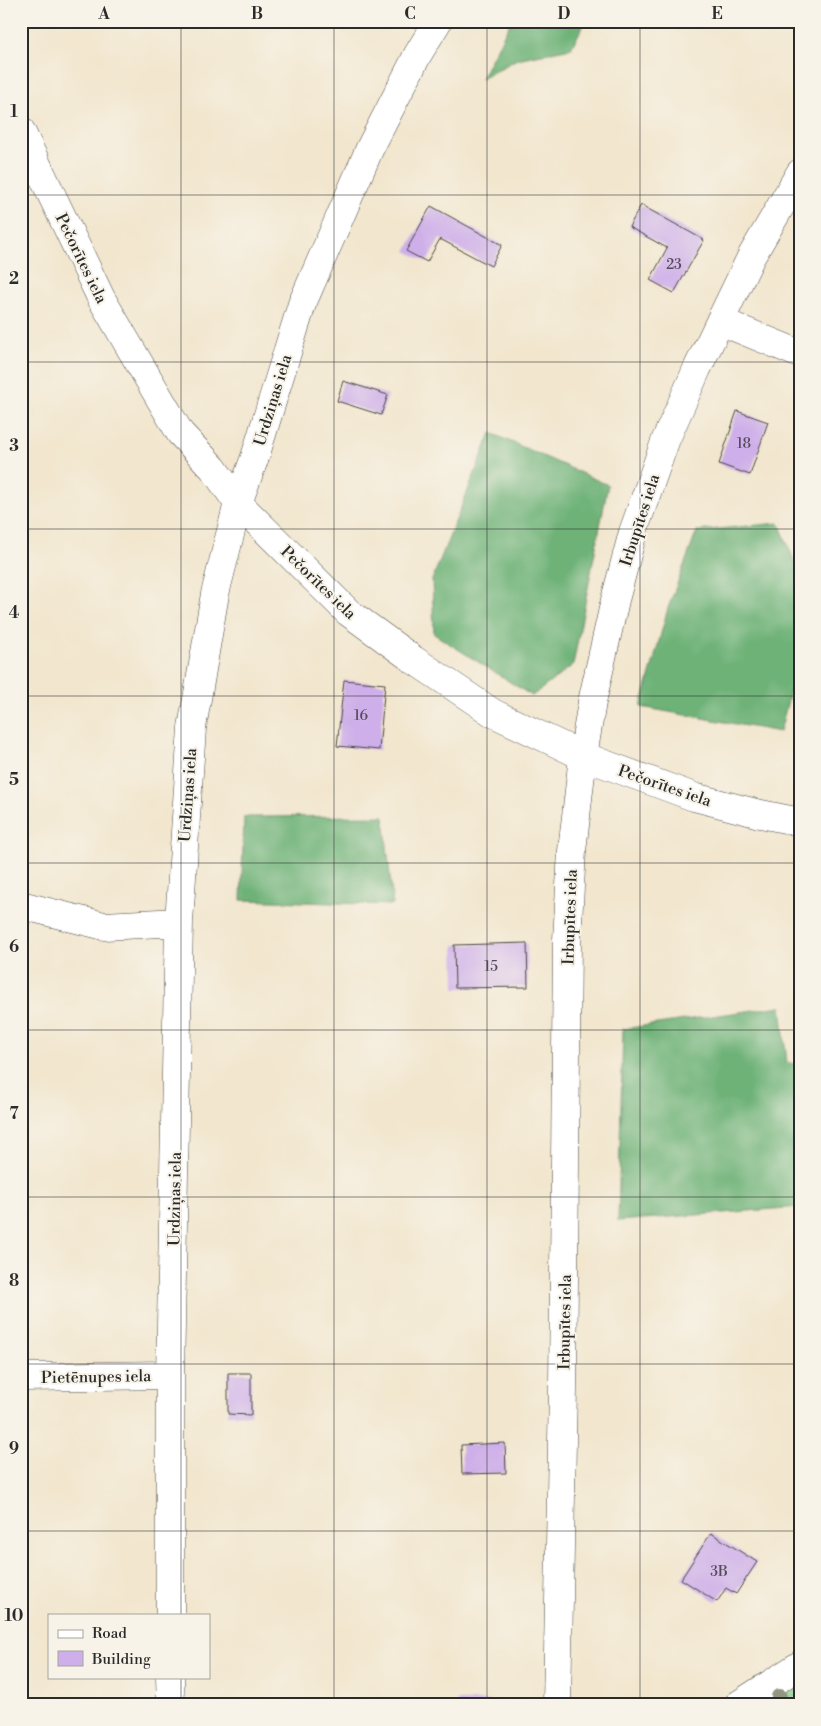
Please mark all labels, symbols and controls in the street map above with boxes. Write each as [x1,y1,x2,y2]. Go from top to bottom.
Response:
text: A [97,4,110,24]
text: B [251,4,263,24]
text: C [404,4,416,24]
text: D [558,4,571,24]
text: E [711,4,723,24]
text: 1 [10,102,18,122]
street label: Pečorītes iela [51,210,112,307]
house number: 23 [666,256,682,274]
text: 2 [9,269,19,289]
street label: Urdziņas iela [250,351,297,448]
house number: 18 [737,435,751,453]
text: 3 [9,436,19,456]
street label: Irbupītes iela [616,471,665,569]
street label: Pečorītes iela [276,542,361,624]
text: 4 [9,603,20,623]
house number: 16 [354,707,369,725]
street label: Urdziņas iela [175,746,201,843]
street label: Pečorītes iela [615,761,715,812]
text: 5 [9,770,19,790]
street label: Irbupītes iela [558,868,582,965]
text: 6 [9,937,19,957]
house number: 15 [484,958,498,976]
text: 7 [9,1104,19,1124]
street label: Urdziņas iela [164,1151,186,1246]
text: 8 [9,1271,19,1291]
street label: Irbupītes iela [554,1273,576,1370]
street label: Pietēnupes iela [41,1366,152,1388]
text: 9 [9,1439,19,1459]
house number: 3B [710,1563,728,1581]
text: 10 [5,1606,23,1626]
legend [48,1614,210,1678]
text: Road [92,1624,127,1643]
text: Building [91,1650,151,1669]

